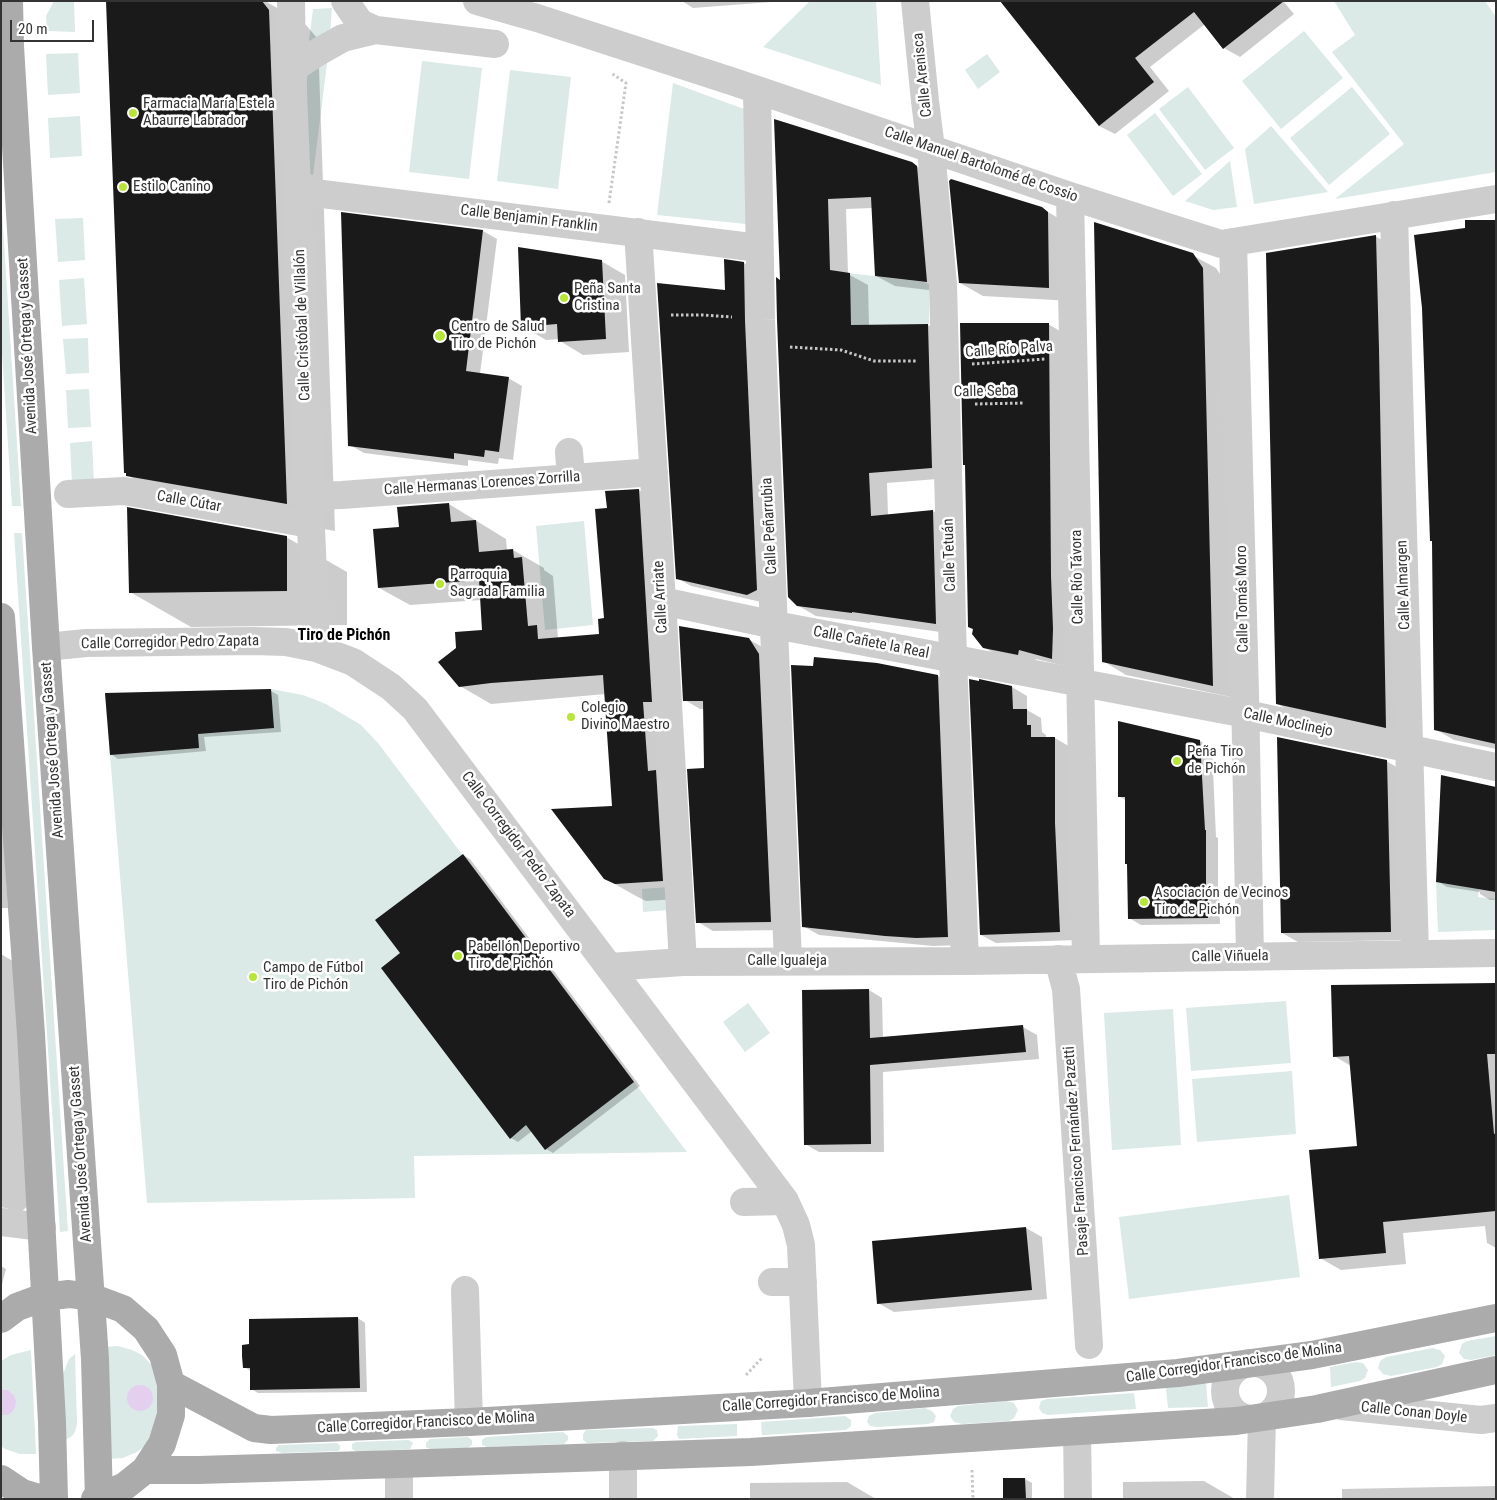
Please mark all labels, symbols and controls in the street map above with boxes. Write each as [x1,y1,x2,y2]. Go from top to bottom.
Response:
scale bar [12,10,96,42]
text: 20 m [18,20,48,38]
street label: Calle Arenisca [910,32,936,118]
place label: Farmacia María Estela Abaurre Labrador [143,95,275,130]
marker: Farmacia María Estela Abaurre Labrador [127,107,139,119]
street label: Calle Manuel Bartolomé de Cossio [882,123,1080,207]
place label: Estilo Canino [133,178,211,196]
marker: Estilo Canino [117,181,129,193]
street label: Calle Benjamin Franklin [459,202,599,236]
street label: Calle Cristóbal de Villalón [291,249,315,401]
street label: Avenida José Ortega y Gasset [14,257,42,435]
place label: Peña Santa Cristina [574,280,641,315]
marker: Peña Santa Cristina [558,292,570,304]
place label: Centro de Salud Tiro de Pichón [451,318,545,353]
marker: Centro de Salud Tiro de Pichón [433,329,447,343]
street label: Calle Río Palva [965,338,1053,362]
street label: Calle Seba [954,382,1016,402]
street label: Calle Hermanas Lorences Zorrilla [383,468,581,500]
street label: Calle Peñarrubia [758,477,782,575]
street label: Calle Cútar [155,487,223,517]
street label: Calle Tetuán [940,518,960,592]
street label: Calle Río Távora [1068,529,1088,625]
street label: Calle Almargen [1393,540,1415,630]
street label: Calle Tomás Moro [1233,545,1253,653]
street label: Calle Arriate [650,560,672,634]
place label: Parroquia Sagrada Familia [450,566,545,601]
marker: Parroquia Sagrada Familia [434,578,446,590]
street label: Calle Cañete la Real [812,623,930,663]
district label: Tiro de Pichón [298,626,390,646]
street label: Calle Corregidor Pedro Zapata [81,632,259,654]
street label: Avenida José Ortega y Gasset [38,661,68,839]
place label: Colegio Divino Maestro [581,699,670,734]
street label: Calle Moclinejo [1242,705,1334,741]
marker: Colegio Divino Maestro [565,711,577,723]
place label: Peña Tiro de Pichón [1187,743,1246,778]
marker: Peña Tiro de Pichón [1171,755,1183,767]
street label: Calle Corregidor Pedro Zapata [457,768,579,922]
place label: Asociación de Vecinos Tiro de Pichón [1154,884,1288,919]
marker: Asociación de Vecinos Tiro de Pichón [1138,896,1150,908]
place label: Pabellón Deportivo Tiro de Pichón [468,938,580,973]
street label: Calle Viñuela [1191,947,1269,967]
marker: Pabellón Deportivo Tiro de Pichón [452,950,464,962]
street label: Calle Igualeja [747,952,827,970]
place label: Campo de Fútbol Tiro de Pichón [263,959,363,994]
marker: Campo de Fútbol Tiro de Pichón [247,971,259,983]
street label: Pasaje Francisco Fernández Pazetti [1061,1046,1093,1256]
street label: Avenida José Ortega y Gasset [66,1065,96,1243]
street label: Calle Corregidor Francisco de Molina [1125,1339,1343,1387]
street label: Calle Corregidor Francisco de Molina [722,1383,940,1417]
street label: Calle Conan Doyle [1360,1398,1468,1428]
street label: Calle Corregidor Francisco de Molina [317,1408,535,1438]

